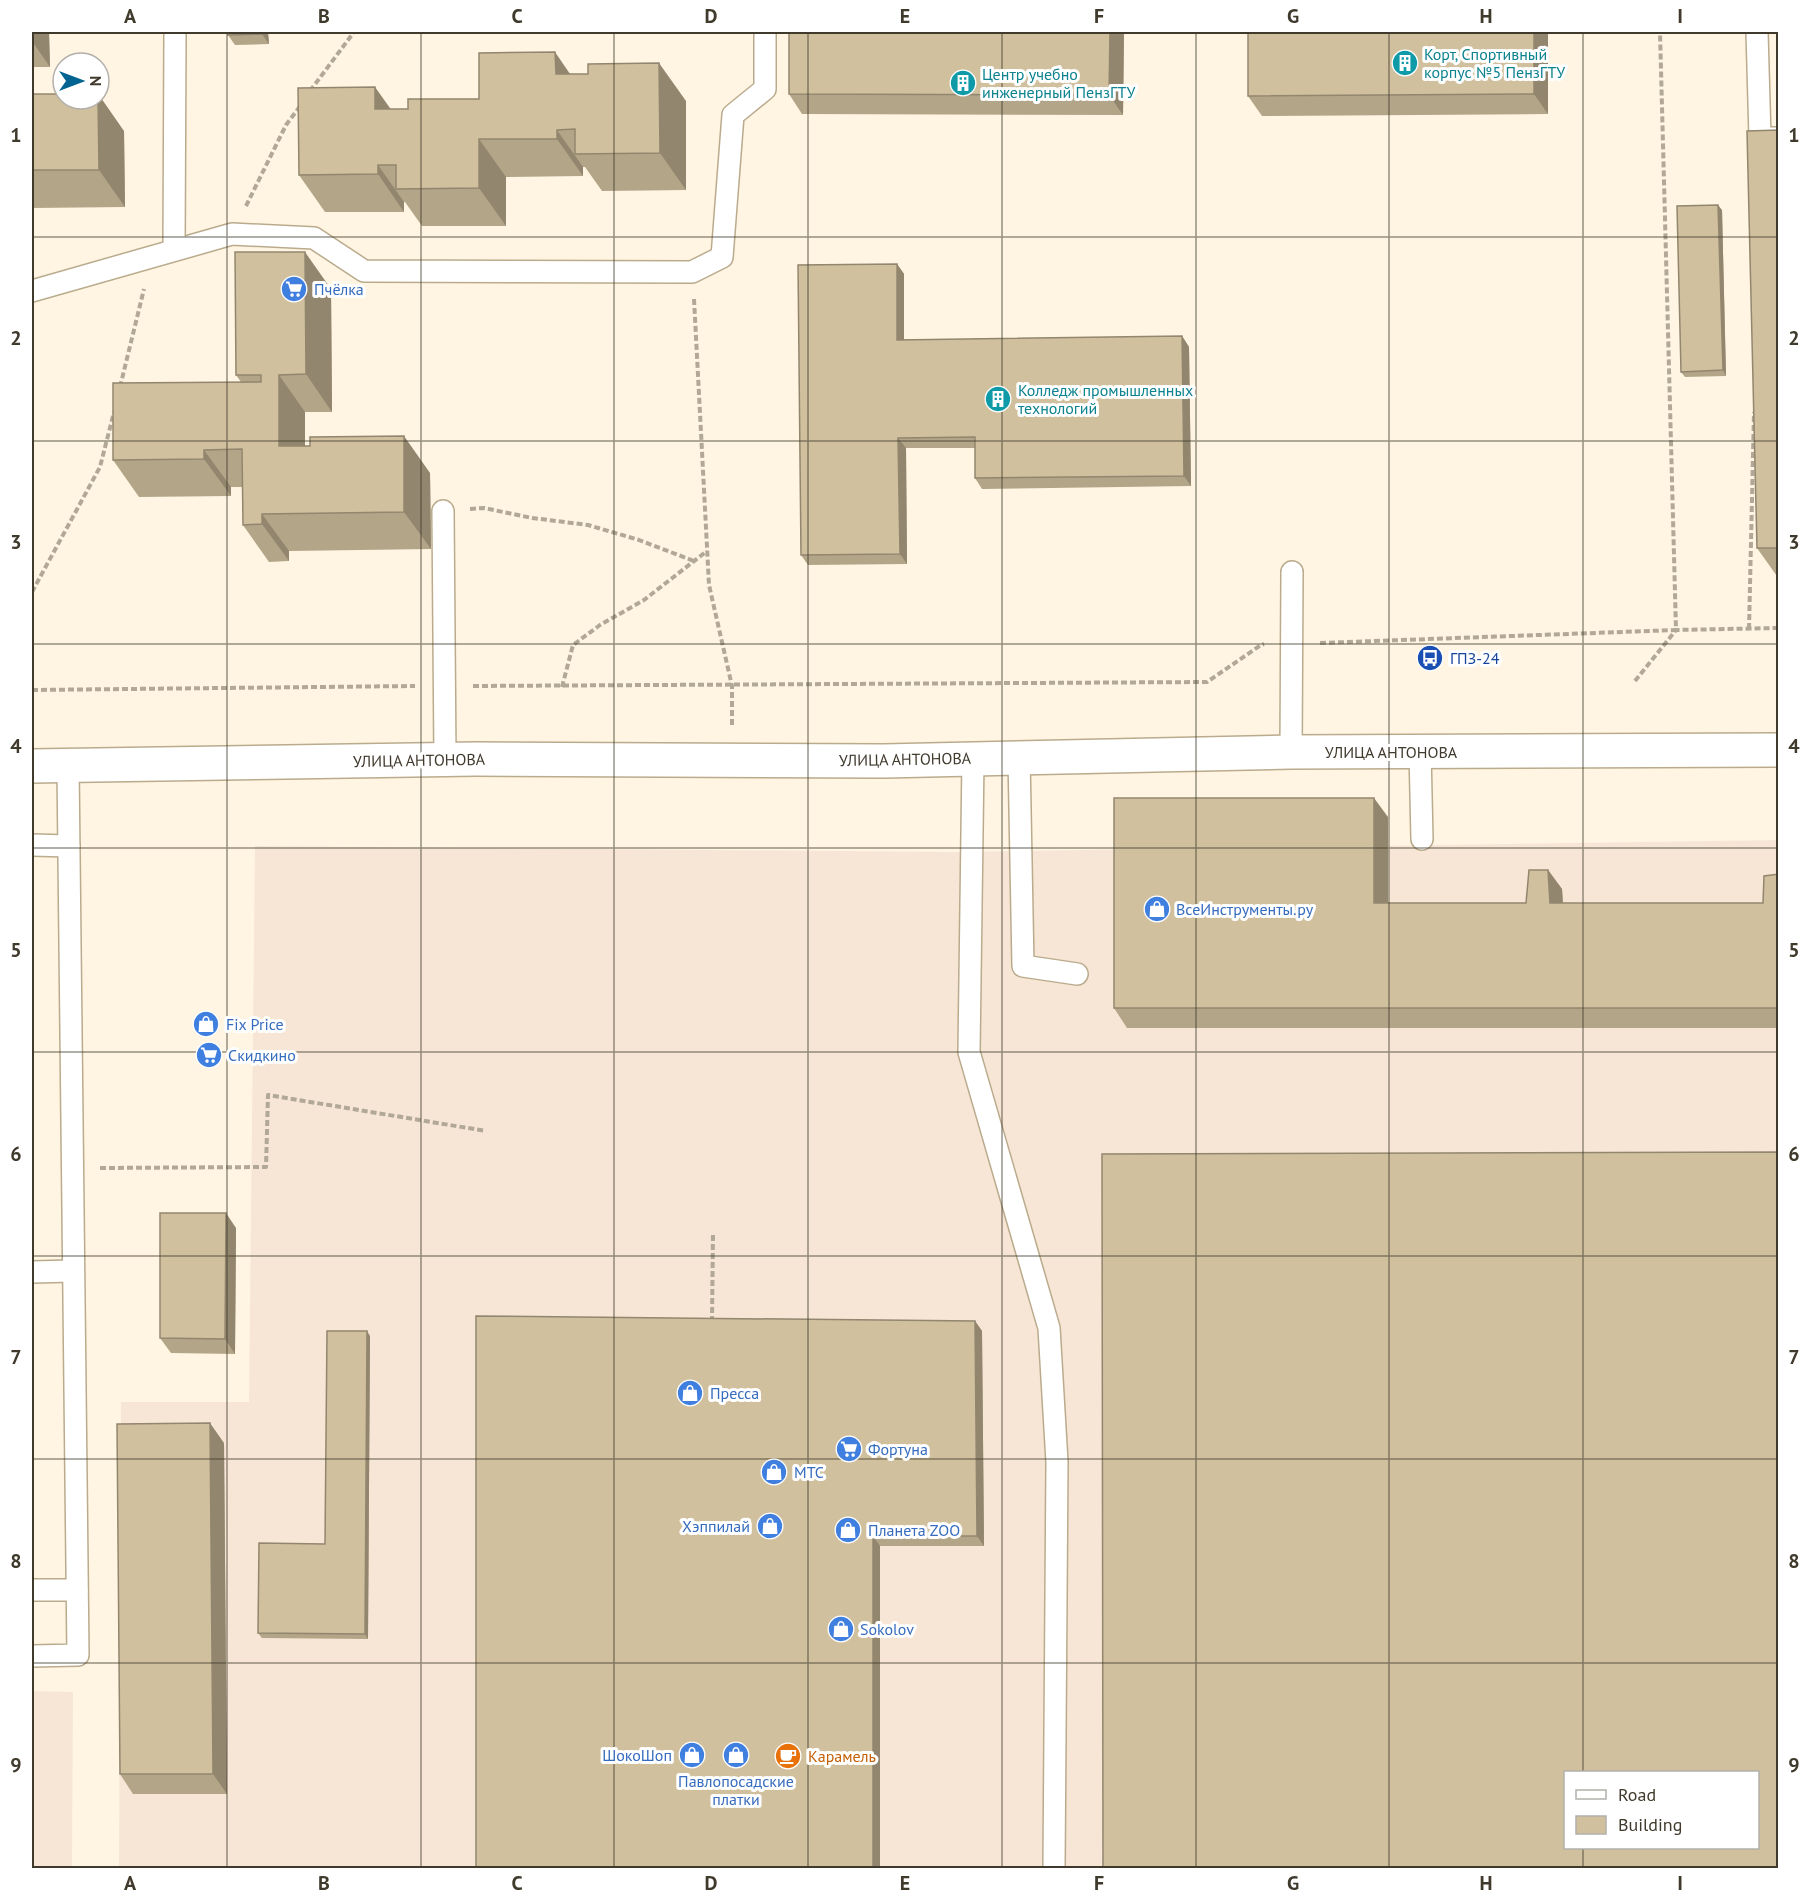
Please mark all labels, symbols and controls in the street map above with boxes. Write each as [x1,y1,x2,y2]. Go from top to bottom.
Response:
text: A [124,3,137,29]
text: B [318,3,330,29]
text: C [511,3,523,29]
text: D [705,3,718,29]
text: E [900,3,910,29]
text: F [1094,3,1104,29]
text: G [1287,3,1299,29]
text: H [1479,3,1493,29]
text: I [1677,3,1683,29]
place label: Корт, Спортивный корпус №5 ПензГТУ [1424,44,1565,82]
building icon: Корт, Спортивный корпус №5 ПензГТУ [1390,48,1420,78]
north arrow [51,51,111,111]
place label: Центр учебно инженерный ПензГТУ [982,64,1135,102]
building icon: Центр учебно инженерный ПензГТУ [948,68,978,98]
text: N [86,76,106,86]
text: 1 [10,122,22,148]
text: 1 [1788,122,1800,148]
supermarket icon: Пчёлка [279,274,309,304]
place label: Пчёлка [314,279,364,299]
text: 2 [10,325,22,351]
text: 2 [1788,325,1800,351]
place label: Колледж промышленных технологий [1018,380,1193,418]
building icon: Колледж промышленных технологий [983,384,1013,414]
text: 3 [10,529,22,555]
text: 3 [1788,529,1800,555]
bus stop icon: ГПЗ-24 [1415,643,1445,673]
place label: ГПЗ-24 [1450,648,1500,668]
text: 4 [10,733,22,759]
text: 4 [1788,733,1800,759]
street label: УЛИЦА АНТОНОВА [1325,742,1458,762]
street label: УЛИЦА АНТОНОВА [839,748,972,770]
street label: УЛИЦА АНТОНОВА [353,749,486,771]
shop icon: ВсеИнструменты.ру [1142,894,1172,924]
place label: ВсеИнструменты.ру [1176,899,1314,919]
text: 5 [10,937,22,963]
text: 5 [1788,937,1800,963]
shop icon: Fix Price [191,1009,221,1039]
place label: Fix Price [226,1014,284,1034]
supermarket icon: Скидкино [194,1040,224,1070]
place label: Скидкино [228,1045,296,1065]
text: 6 [10,1141,22,1167]
text: 6 [1788,1141,1800,1167]
text: 7 [10,1344,22,1370]
text: 7 [1788,1344,1800,1370]
shop icon: Пресса [675,1378,705,1408]
place label: Пресса [710,1383,759,1403]
supermarket icon: Фортуна [834,1434,864,1464]
place label: Фортуна [868,1439,928,1459]
shop icon: МТС [759,1457,789,1487]
place label: МТС [794,1462,824,1482]
shop icon: Хэппилай [755,1511,785,1541]
shop icon: Планета ZOO [833,1515,863,1545]
place label: Хэппилай [682,1516,750,1536]
place label: Планета ZOO [868,1520,960,1540]
text: 8 [10,1548,22,1574]
text: 8 [1788,1548,1800,1574]
shop icon: Sokolov [826,1614,856,1644]
place label: Sokolov [860,1619,914,1639]
shop icon: ШокоШоп [677,1740,707,1770]
shop icon: Павлопосадские платки [721,1740,751,1770]
cafe icon: Карамель [773,1741,803,1771]
place label: ШокоШоп [602,1745,672,1765]
place label: Карамель [808,1746,876,1766]
text: 9 [10,1752,22,1778]
text: 9 [1788,1752,1800,1778]
place label: Павлопосадские платки [678,1771,794,1809]
legend [1564,1771,1759,1849]
text: Road [1618,1783,1656,1806]
text: Building [1618,1813,1682,1836]
text: A [124,1870,137,1896]
text: B [318,1870,330,1896]
text: C [511,1870,523,1896]
text: D [705,1870,718,1896]
text: E [900,1870,910,1896]
text: F [1094,1870,1104,1896]
text: G [1287,1870,1299,1896]
text: H [1479,1870,1493,1896]
text: I [1677,1870,1683,1896]

